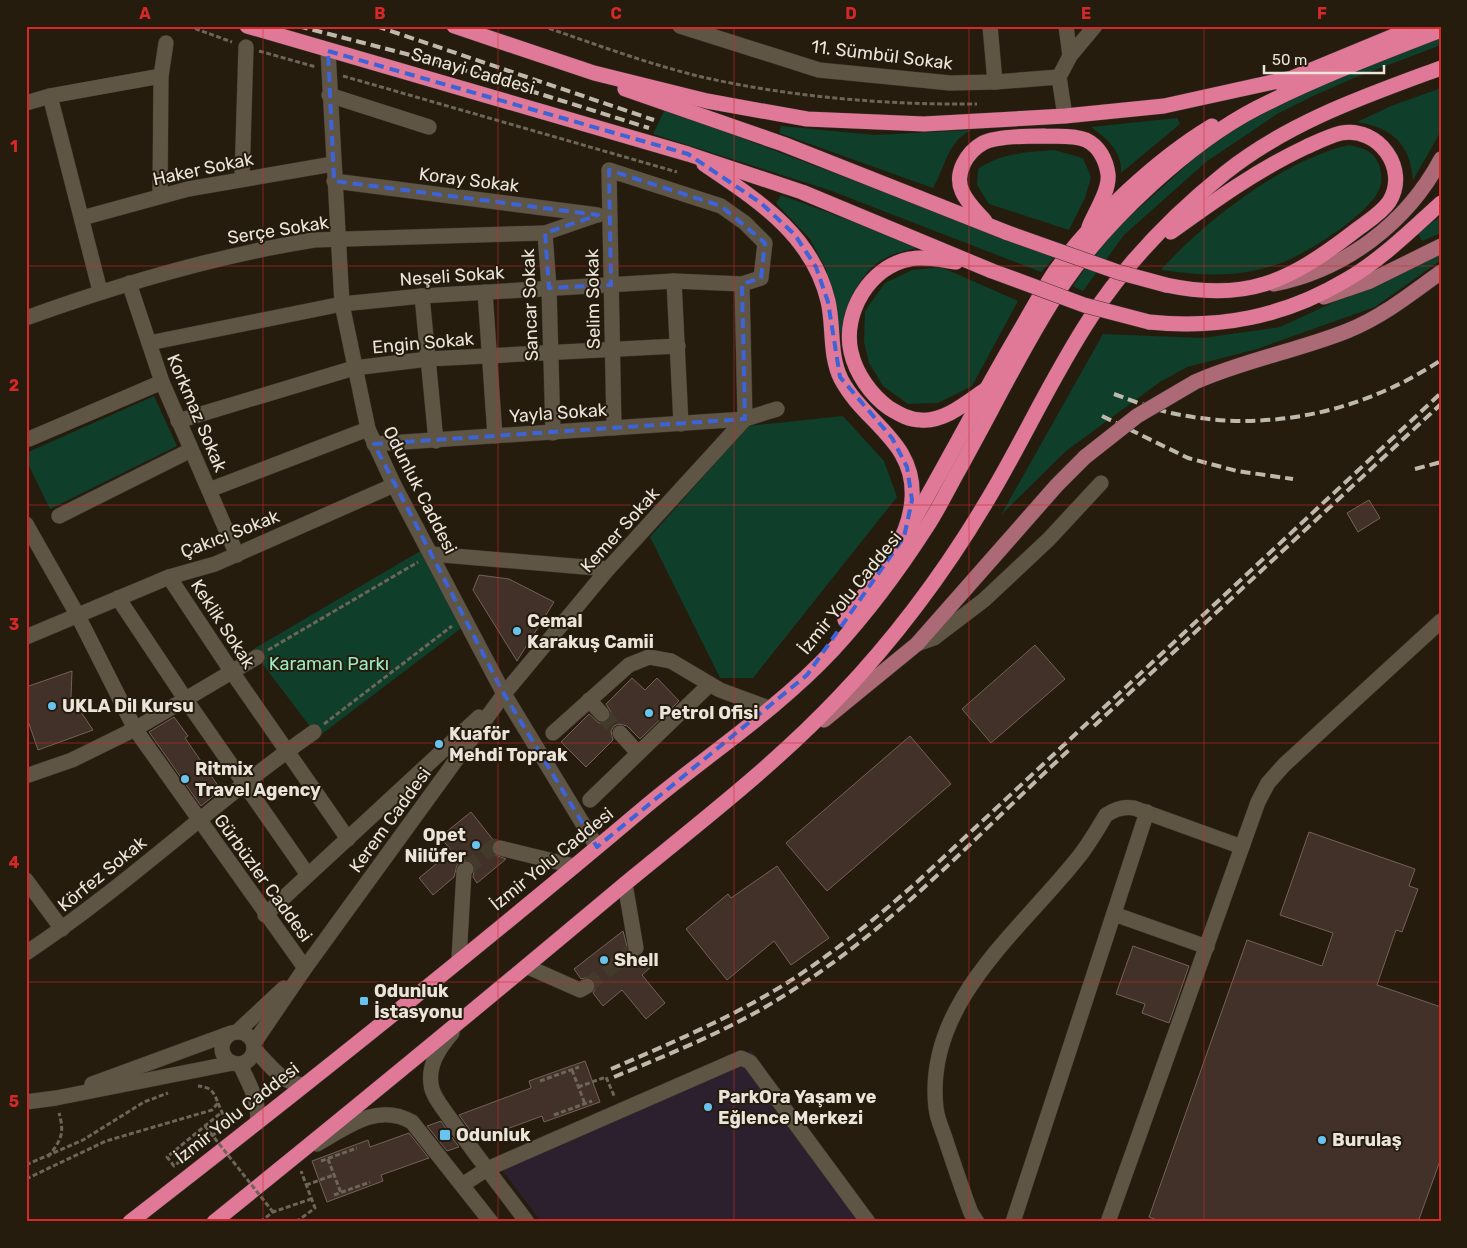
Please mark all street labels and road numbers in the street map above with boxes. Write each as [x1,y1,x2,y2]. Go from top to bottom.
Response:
street label: 11. Sümbül Sokak [810,35,955,75]
street label: Sanayi Caddesi [409,43,537,99]
street label: Haker Sokak [151,147,256,190]
street label: Koray Sokak [418,163,521,197]
street label: Serçe Sokak [226,211,331,249]
street label: Sancar Sokak [517,248,543,362]
street label: Selim Sokak [581,248,605,349]
street label: Neşeli Sokak [399,261,506,291]
street label: Engin Sokak [371,328,476,358]
street label: Korkmaz Sokak [162,351,232,476]
street label: Yayla Sokak [508,399,608,427]
street label: Odunluk Caddesi [378,422,462,558]
street label: Kemer Sokak [576,482,664,577]
street label: Çakıcı Sokak [177,505,283,563]
street label: İzmir Yolu Caddesi [794,527,906,659]
street label: Keklik Sokak [186,575,260,673]
street label: Kerem Caddesi [345,763,435,877]
street label: İzmir Yolu Caddesi [486,803,618,915]
street label: Gürbüzler Caddesi [209,810,317,946]
street label: Körfez Sokak [53,831,151,916]
street label: İzmir Yolu Caddesi [170,1058,304,1168]

